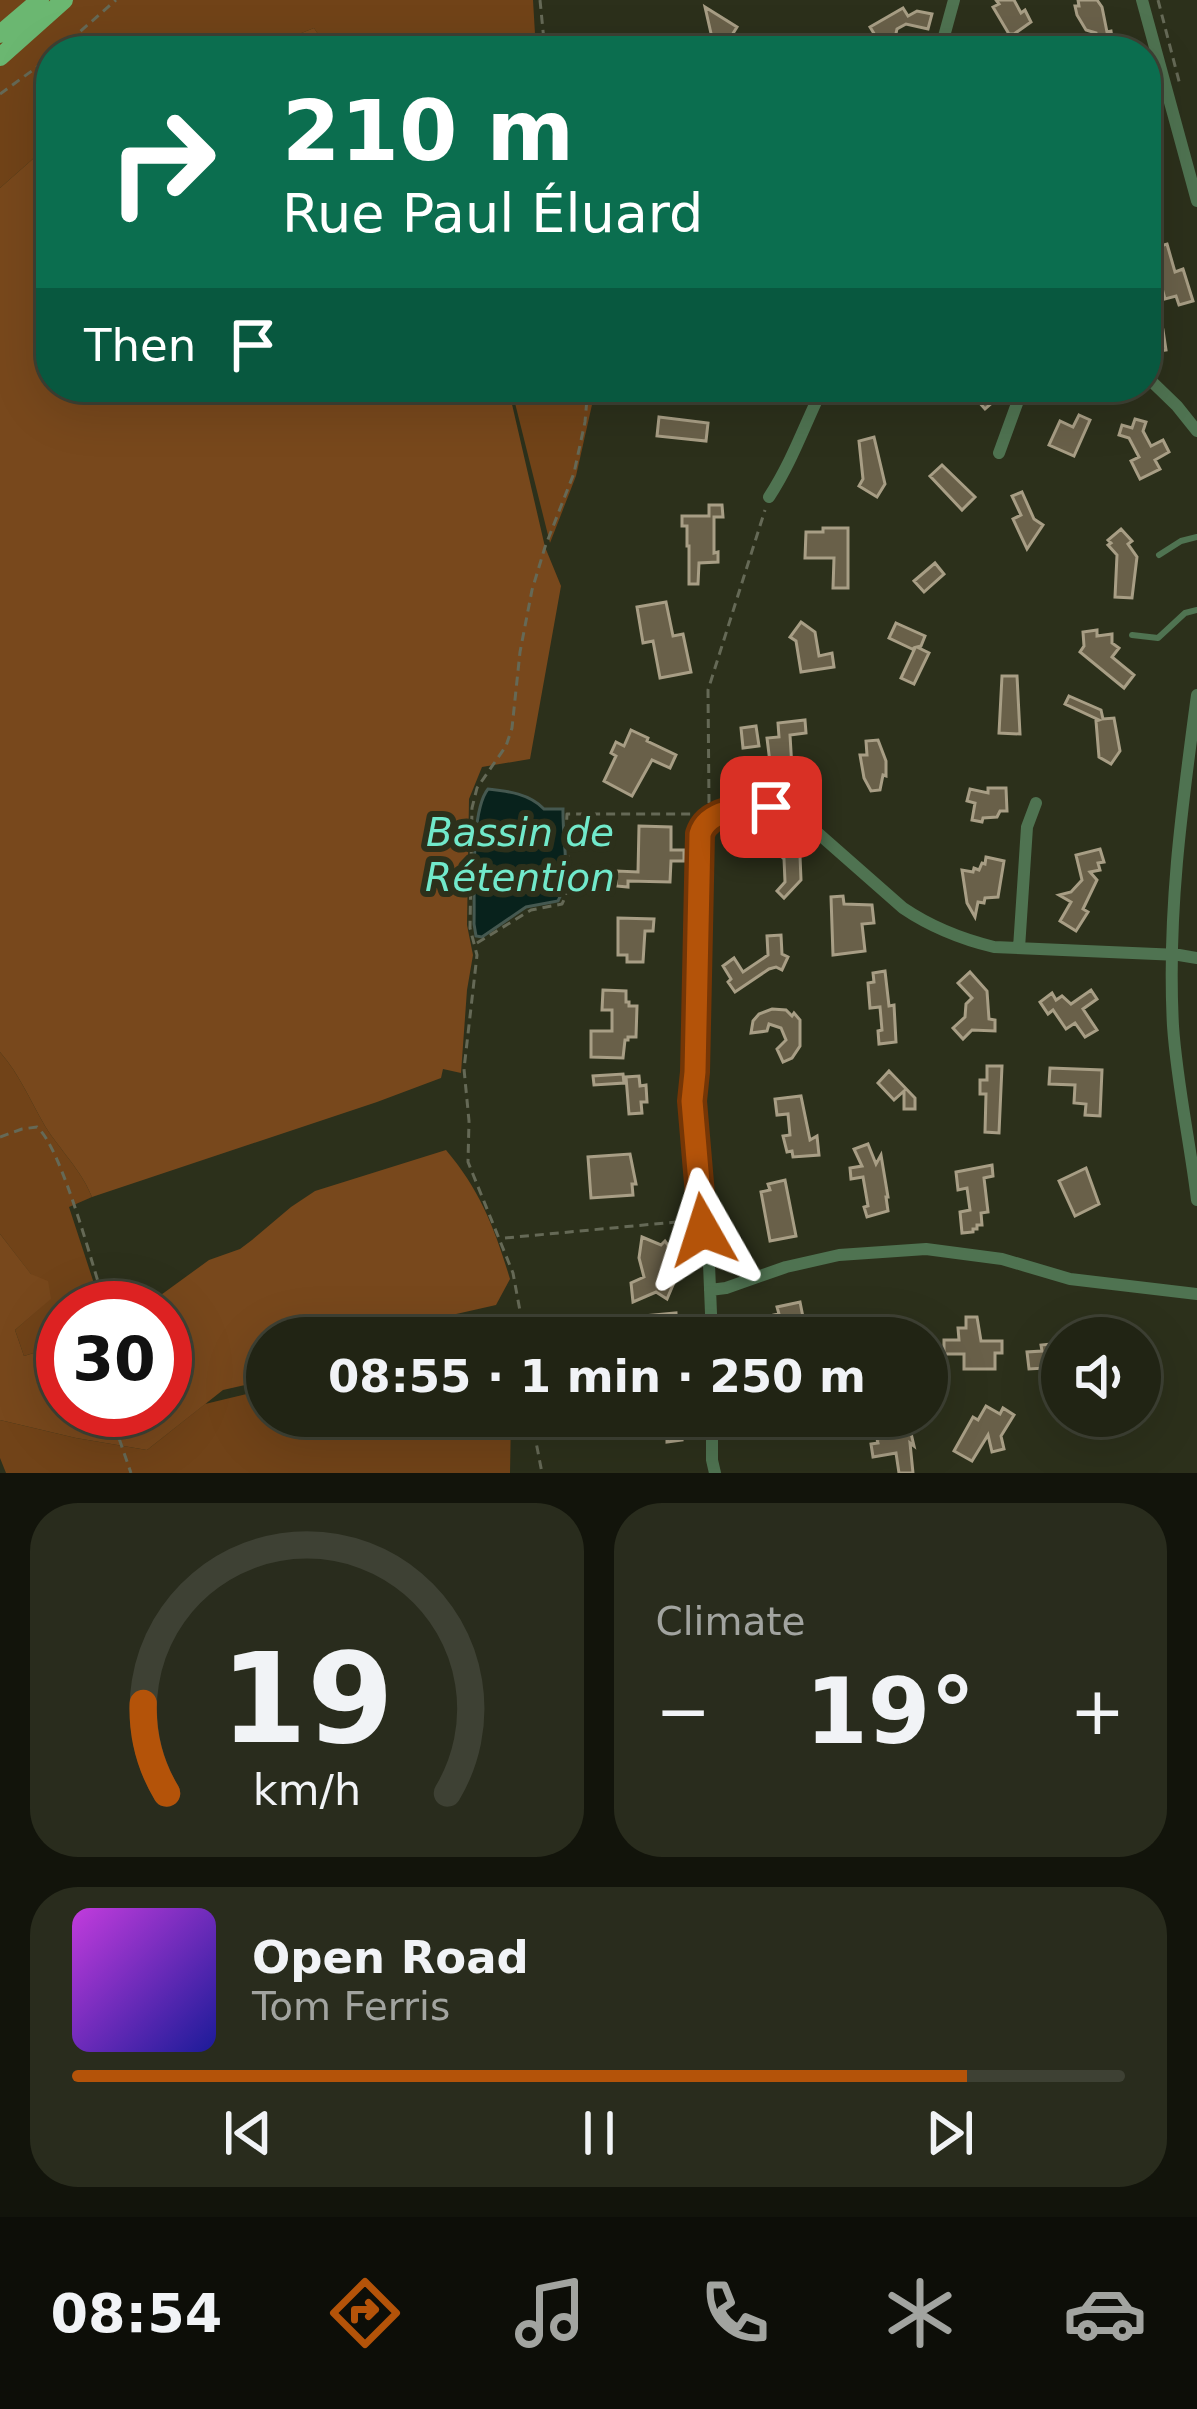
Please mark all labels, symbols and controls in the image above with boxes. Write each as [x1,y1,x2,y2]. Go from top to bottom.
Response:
text: 210 m [282,82,574,180]
icon: right [84,84,240,240]
text: Rue Paul Éluard [282,182,703,245]
icon: arrive [220,312,286,378]
text: Then [84,319,196,372]
pin [720,756,822,858]
icon: arrive [738,774,804,840]
water label: Bassin de Rétention [425,810,615,900]
position arrow [640,1167,766,1293]
speed limit sign: 30 [36,1281,192,1437]
map controls [1041,1317,1161,1437]
button: sound [1041,1317,1161,1437]
text: 08:55 · 1 min · 250 m [328,1350,866,1403]
text: Climate [656,1599,806,1644]
text: 19 [220,1626,394,1771]
text: 19° [805,1659,975,1764]
text: − [656,1673,711,1750]
text: + [1070,1673,1125,1750]
text: km/h [253,1765,361,1815]
text: Open Road [252,1931,529,1984]
text: Tom Ferris [252,1984,450,2029]
icon: previous [215,2100,281,2166]
icon: pause [566,2100,632,2166]
icon: next [917,2100,983,2166]
icon: directions [323,2271,407,2355]
icon: music [508,2271,592,2355]
icon: phone [693,2271,777,2355]
icon: climate [878,2271,962,2355]
icon: car [1063,2271,1147,2355]
text: 08:54 [50,2282,222,2345]

